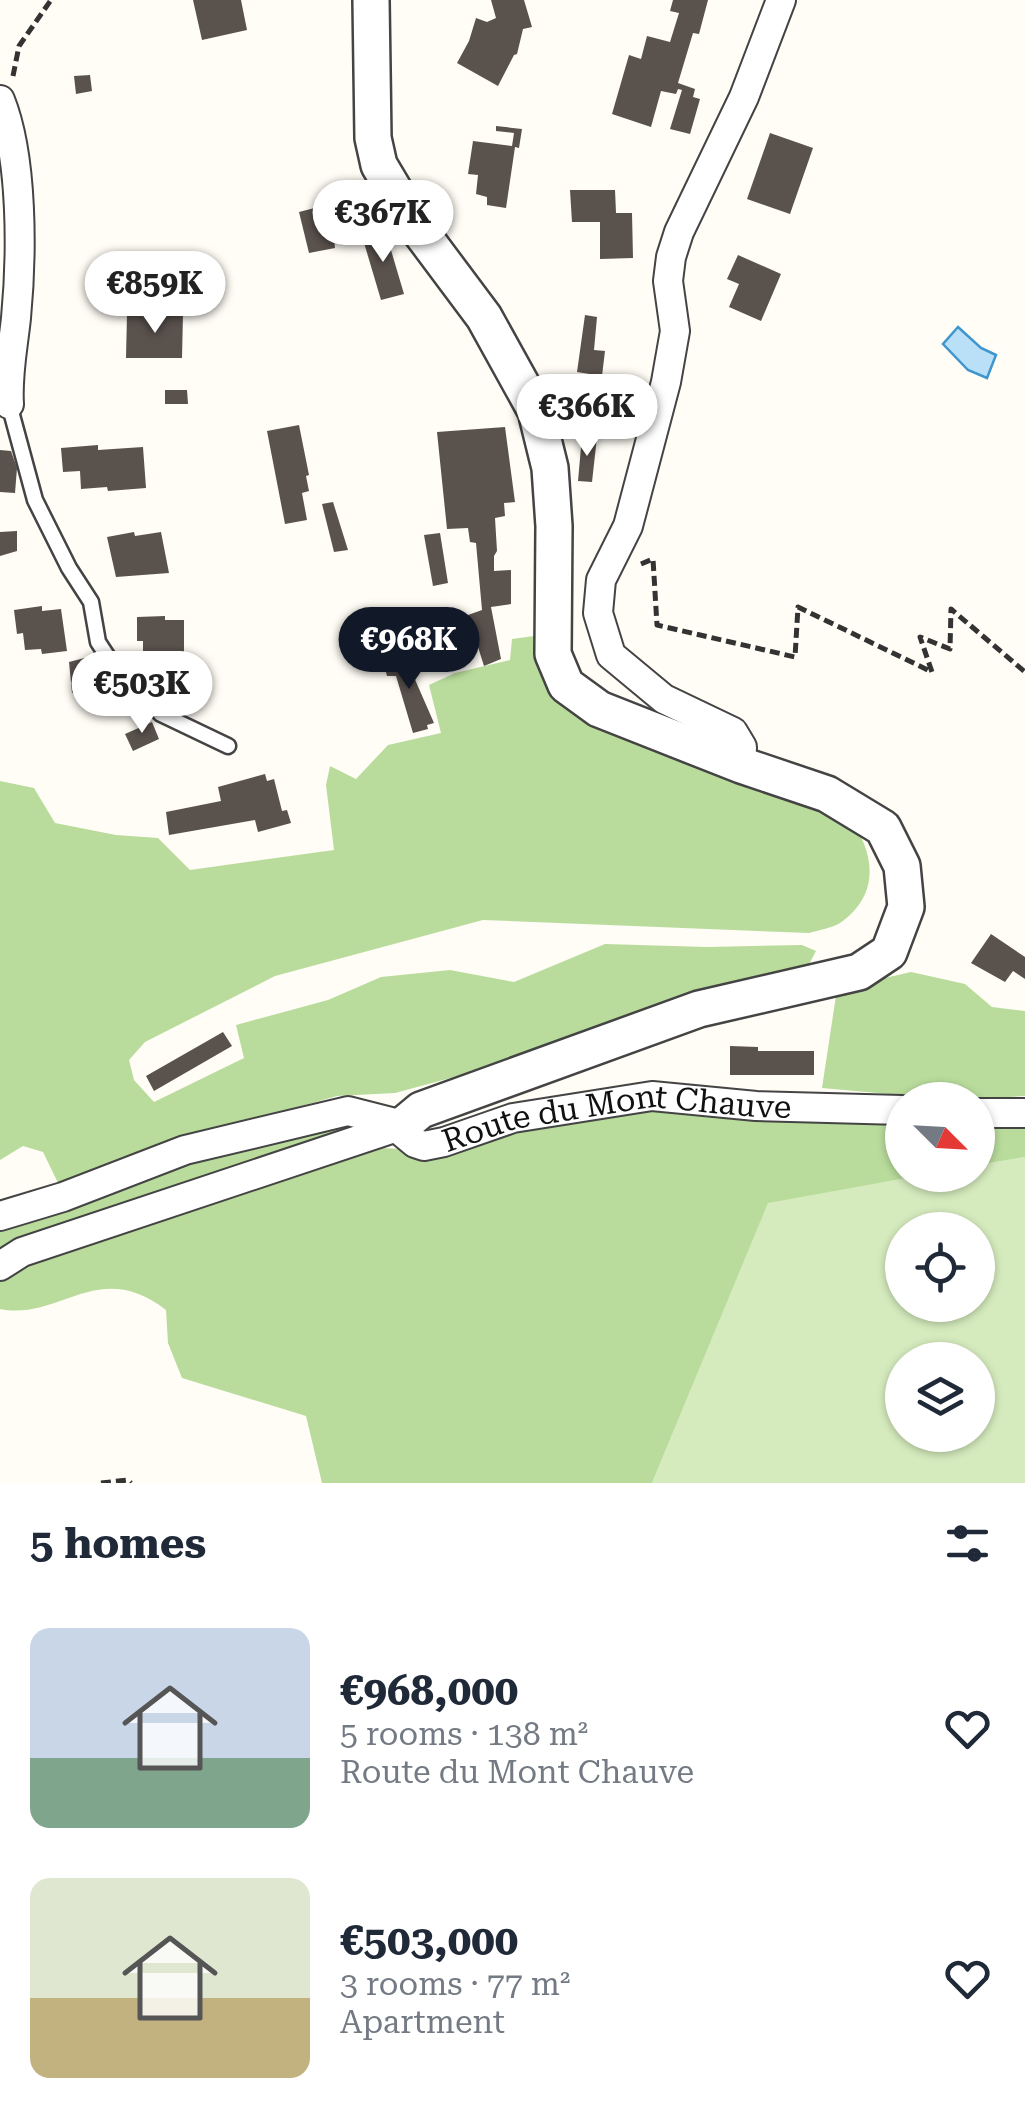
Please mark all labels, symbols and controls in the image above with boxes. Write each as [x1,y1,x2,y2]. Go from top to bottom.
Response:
pin: €367K [313,180,453,265]
text: €367K [335,193,431,231]
pin: €859K [85,251,225,336]
text: €859K [107,264,203,302]
pin: €366K [517,374,657,459]
text: €366K [539,387,635,425]
pin: €968K [339,607,479,692]
text: €968K [361,620,457,658]
pin: €503K [72,651,212,736]
text: €503K [94,664,190,702]
street label: Route du Mont Chauve [437,1077,792,1160]
north arrow [885,1082,995,1192]
map controls [885,1082,995,1452]
button: locate [885,1212,995,1322]
button: layers [885,1342,995,1452]
icon: filters [940,1516,995,1571]
text: 5 homes [30,1519,206,1568]
text: €968,000 [340,1666,518,1715]
icon: home [110,1668,230,1788]
icon: heart [940,1701,995,1756]
text: 5 rooms · 138 m² [340,1715,588,1753]
text: Route du Mont Chauve [340,1753,694,1791]
text: €503,000 [340,1916,518,1965]
icon: home [110,1918,230,2038]
icon: heart [940,1951,995,2006]
text: 3 rooms · 77 m² [340,1965,570,2003]
text: Apartment [340,2003,505,2041]

